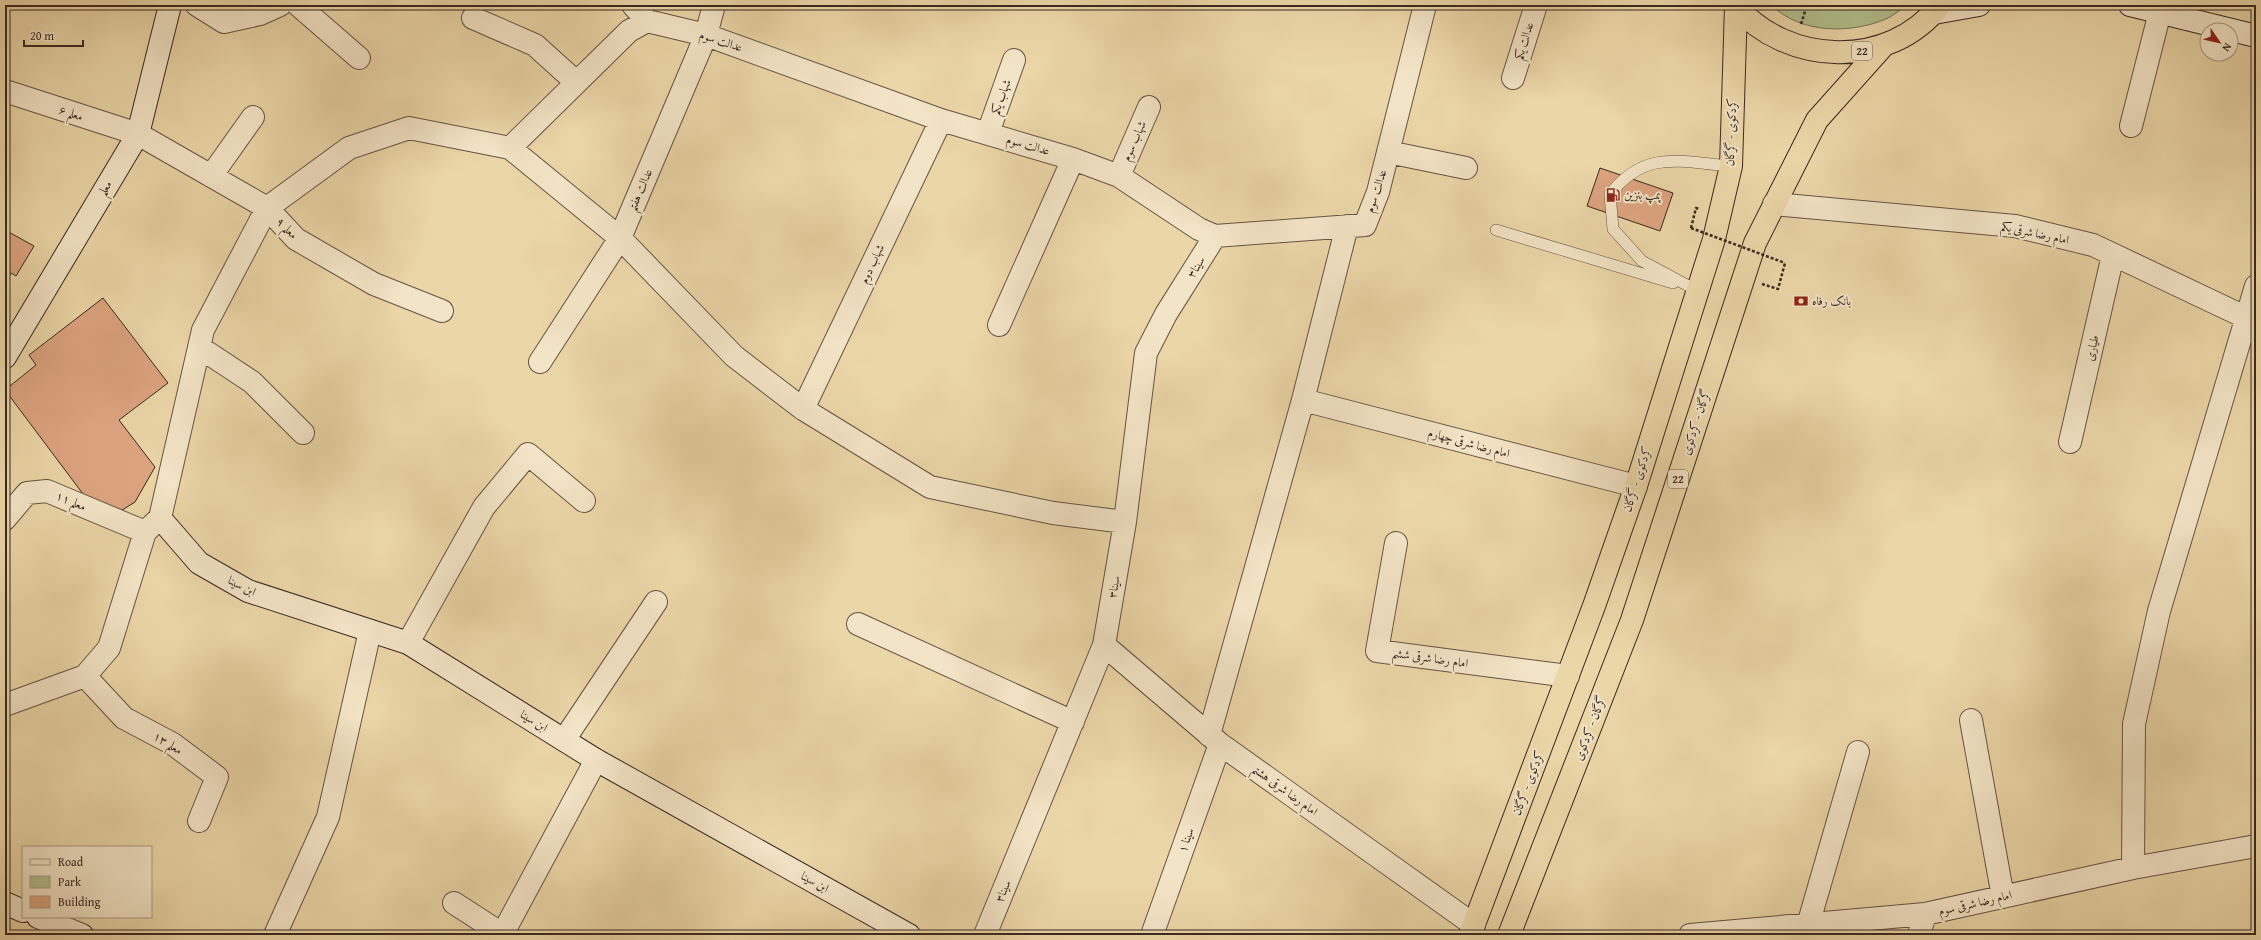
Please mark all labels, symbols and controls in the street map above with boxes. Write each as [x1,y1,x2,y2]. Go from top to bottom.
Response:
street label: عدالت یکم [1510,19,1540,63]
scale bar [24,22,83,48]
north arrow [2199,22,2239,62]
street label: عدالت سوم [696,26,745,58]
text: 20 m [30,27,54,44]
text: N [2218,40,2236,56]
road number: 22 [1852,42,1872,60]
street label: شهاب یکم [986,77,1018,118]
street label: کردکوی - گرگان [1721,97,1740,166]
street label: معلم ۶ [56,101,85,128]
street label: شهاب سوم [1117,118,1153,165]
street label: عدالت سوم [1004,130,1052,162]
street label: عدالت هفتم [623,166,660,215]
street label: عدالت سوم [1361,167,1393,216]
street label: معلم [93,177,119,201]
place label: پمپ بنزین [1624,186,1662,204]
fuel station icon: پمپ بنزین [1605,187,1621,203]
street label: معلم ۹ [270,213,302,245]
street label: امام رضا شرقی یکم [1999,217,2071,251]
street label: شهاب دوم [855,241,891,288]
street label: سینا۳ [1182,253,1209,281]
place label: بانک رفاه [1812,292,1851,309]
bank icon: بانک رفاه [1793,293,1809,309]
street label: طیاری [2080,333,2103,363]
street label: گرگان - کردکوی [1677,387,1714,457]
street label: امام رضا شرقی چهارم [1426,423,1512,465]
street label: کردکوی - گرگان [1618,444,1655,514]
road number: 22 [1668,470,1688,488]
street label: معلم ۱۱ [52,487,89,518]
street label: ابن سینا [225,571,260,600]
street label: سینا۳ [1103,574,1124,599]
street label: امام رضا شرقی ششم [1390,644,1470,675]
street label: گرگان - کردکوی [1569,693,1610,763]
street label: ابن سینا [517,706,552,736]
street label: معلم ۱۳ [148,727,186,762]
street label: کردکوی - گرگان [1507,748,1548,818]
street label: امام رضا شرقی هشتم [1247,760,1322,823]
street label: سینا ۱ [1173,825,1198,855]
legend [22,846,152,918]
text: Road [58,853,84,870]
street label: ابن سینا [798,867,833,896]
text: Park [58,873,82,890]
street label: سینا۳ [990,877,1015,904]
street label: امام رضا شرقی سوم [1936,886,2014,922]
text: Building [58,893,101,910]

